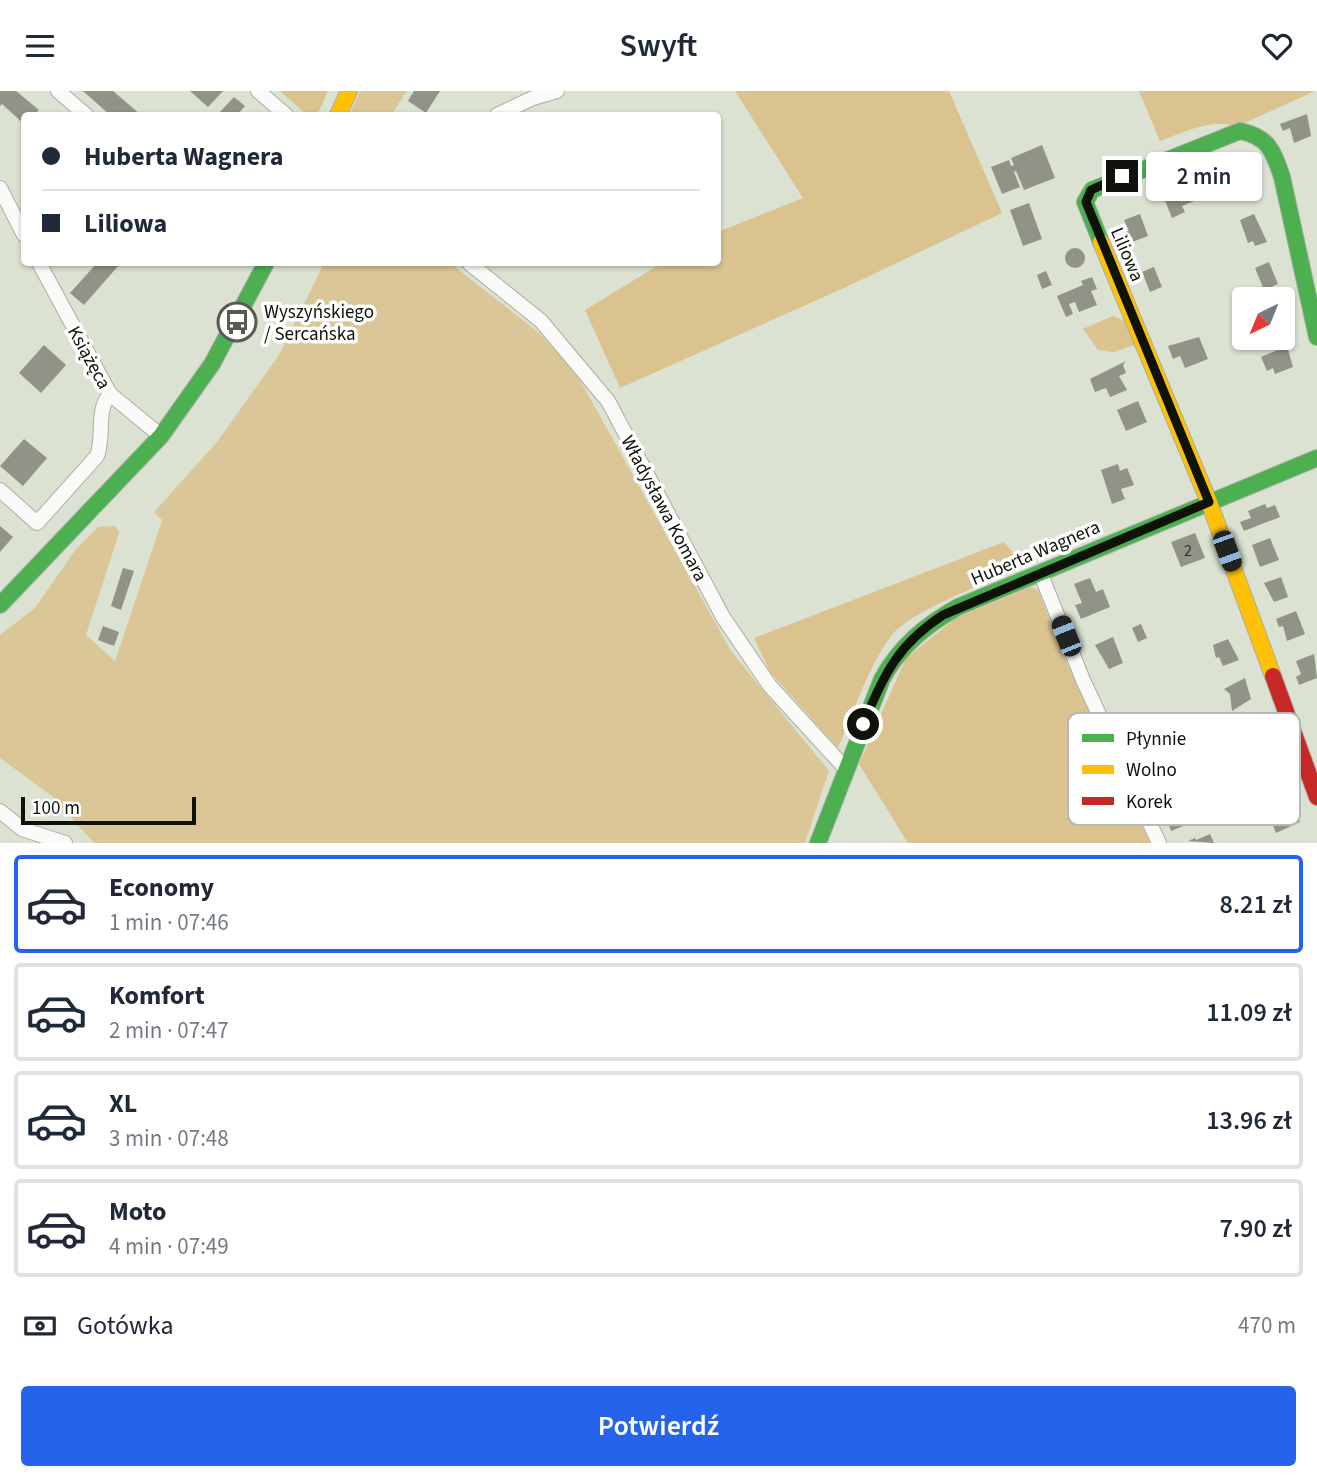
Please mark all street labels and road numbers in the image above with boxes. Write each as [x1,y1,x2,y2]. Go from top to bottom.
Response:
street label: Liliowa [1103,223,1150,286]
street label: Książęca [60,321,117,394]
street label: Władysława Komara [614,431,714,586]
street label: Huberta Wagnera [967,514,1104,593]

